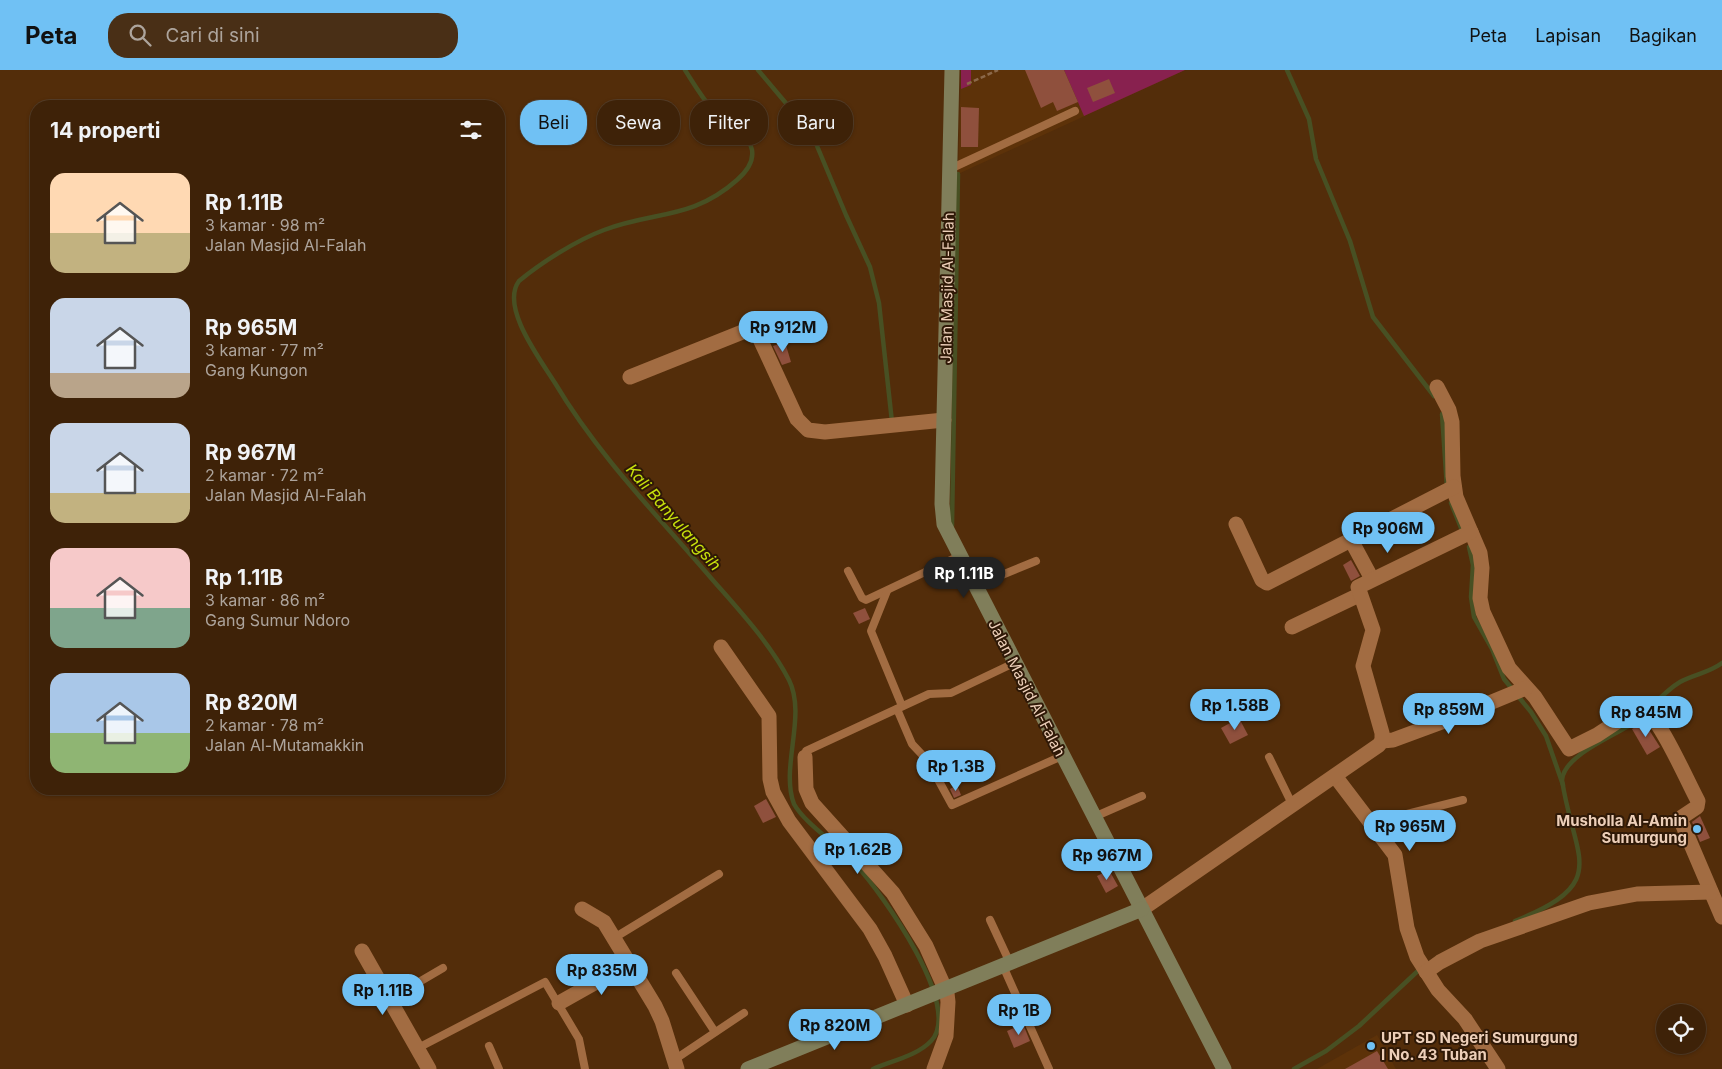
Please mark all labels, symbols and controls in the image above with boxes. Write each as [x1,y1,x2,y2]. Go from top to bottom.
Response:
search box [108,13,458,58]
text: Peta [25,21,78,50]
icon: search [126,21,154,49]
text: Cari di sini [166,24,259,47]
text: Peta [1469,25,1507,46]
text: Lapisan [1535,25,1601,46]
text: Bagikan [1629,25,1697,46]
chip: Beli [520,100,587,145]
chip: Sewa [597,100,680,145]
chip: Filter [690,100,768,145]
chip: Baru [778,100,853,145]
icon: filters [457,116,485,144]
text: 14 properti [50,118,160,143]
text: Rp 1.11B [205,190,283,215]
icon: home [90,193,150,253]
street label: Jalan Masjid Al-Falah [936,212,958,364]
text: 3 kamar · 98 m² [205,215,325,235]
text: Jalan Masjid Al-Falah [205,235,367,255]
pin: Rp 912M [737,310,829,353]
text: Rp 965M [205,315,297,340]
text: Rp 912M [750,317,816,337]
icon: home [90,318,150,378]
text: 3 kamar · 77 m² [205,340,324,360]
text: Gang Kungon [205,360,308,380]
text: Rp 967M [205,440,296,465]
icon: home [90,443,150,503]
water label: Kali Banyulangsih [622,460,726,574]
text: 2 kamar · 72 m² [205,465,324,485]
text: Jalan Masjid Al-Falah [205,485,367,505]
pin: Rp 906M [1342,512,1434,554]
text: Rp 906M [1353,518,1423,538]
pin: Rp 1.11B [912,556,1016,599]
text: Rp 1.11B [934,563,994,583]
text: Rp 1.11B [205,565,283,590]
icon: home [90,568,150,628]
text: 3 kamar · 86 m² [205,590,325,610]
text: Gang Sumur Ndoro [205,610,350,630]
street label: Jalan Masjid Al-Falah [984,616,1070,760]
pin: Rp 1.58B [1183,688,1287,731]
text: Rp 820M [205,690,298,715]
pin: Rp 859M [1403,692,1495,735]
icon: home [90,693,150,753]
text: Rp 1.58B [1201,695,1269,715]
pin: Rp 845M [1600,696,1692,738]
text: Rp 859M [1414,699,1484,719]
text: Rp 845M [1611,702,1681,722]
text: 2 kamar · 78 m² [205,715,324,735]
text: Jalan Al-Mutamakkin [205,735,364,755]
pin: Rp 1.3B [910,750,1002,792]
text: Rp 1.3B [927,756,985,776]
pin: Rp 965M [1364,810,1456,852]
place label: Musholla Al-Amin Sumurgung [1556,811,1687,847]
text: Rp 965M [1375,816,1445,836]
marker: Musholla Al-Amin Sumurgung [1691,823,1703,835]
pin: Rp 1.62B [806,832,910,875]
pin: Rp 967M [1061,838,1153,881]
text: Rp 1.62B [824,839,892,859]
text: Rp 967M [1072,845,1142,865]
pin: Rp 835M [556,954,648,996]
text: Rp 835M [567,960,637,980]
pin: Rp 1.11B [331,974,435,1016]
text: Rp 1.11B [353,980,413,1000]
pin: Rp 1B [984,994,1054,1036]
text: Rp 1B [998,1000,1040,1020]
map controls [1656,1004,1706,1054]
button: locate [1656,1004,1706,1054]
pin: Rp 820M [789,1008,881,1051]
text: Rp 820M [800,1015,870,1035]
place label: UPT SD Negeri Sumurgung I No. 43 Tuban [1381,1028,1578,1064]
marker: UPT SD Negeri Sumurgung I No. 43 Tuban [1365,1040,1377,1052]

